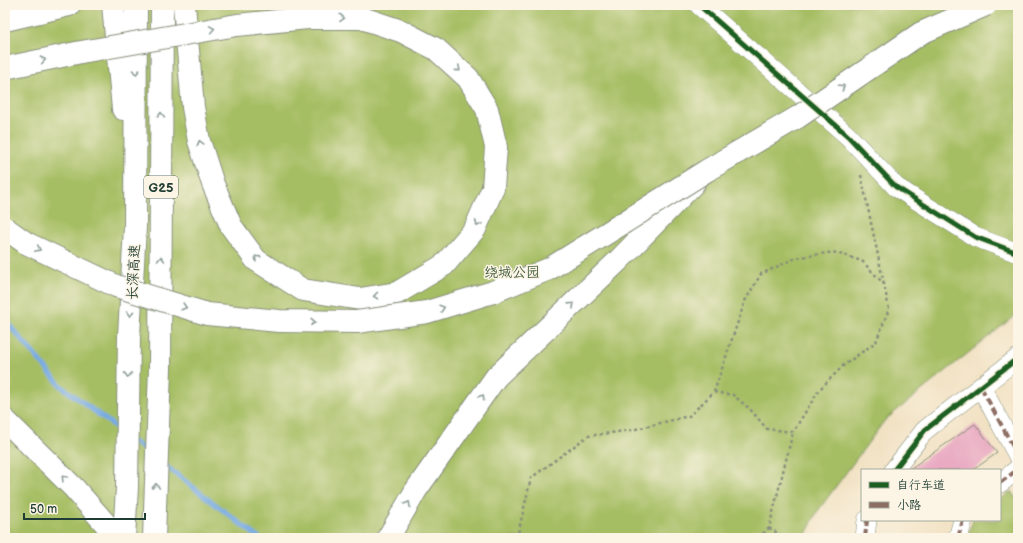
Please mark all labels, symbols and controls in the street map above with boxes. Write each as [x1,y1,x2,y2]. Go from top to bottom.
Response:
one-way arrow [339,14,345,22]
one-way arrow [209,25,215,34]
one-way arrow [40,57,46,65]
one-way arrow [453,64,461,71]
one-way arrow [132,69,140,75]
one-way arrow [838,84,845,92]
one-way arrow [157,112,165,118]
one-way arrow [196,140,205,147]
road number: G25 [144,176,178,198]
one-way arrow [474,220,482,227]
one-way arrow [34,244,41,252]
street label: 长深高速 [124,244,143,300]
one-way arrow [254,255,262,263]
one-way arrow [157,256,165,262]
park label: 绕城公园 [484,264,540,281]
one-way arrow [373,291,379,300]
one-way arrow [181,302,188,311]
one-way arrow [567,302,575,309]
one-way arrow [438,304,445,313]
one-way arrow [126,311,135,317]
one-way arrow [310,318,316,326]
one-way arrow [124,372,133,378]
one-way arrow [477,395,484,402]
legend [861,469,1001,521]
one-way arrow [61,475,69,483]
text: 自行车道 [897,478,945,493]
one-way arrow [152,483,161,489]
scale bar [24,495,145,521]
text: 小路 [897,498,921,513]
one-way arrow [403,501,411,508]
text: 50 m [30,502,57,517]

